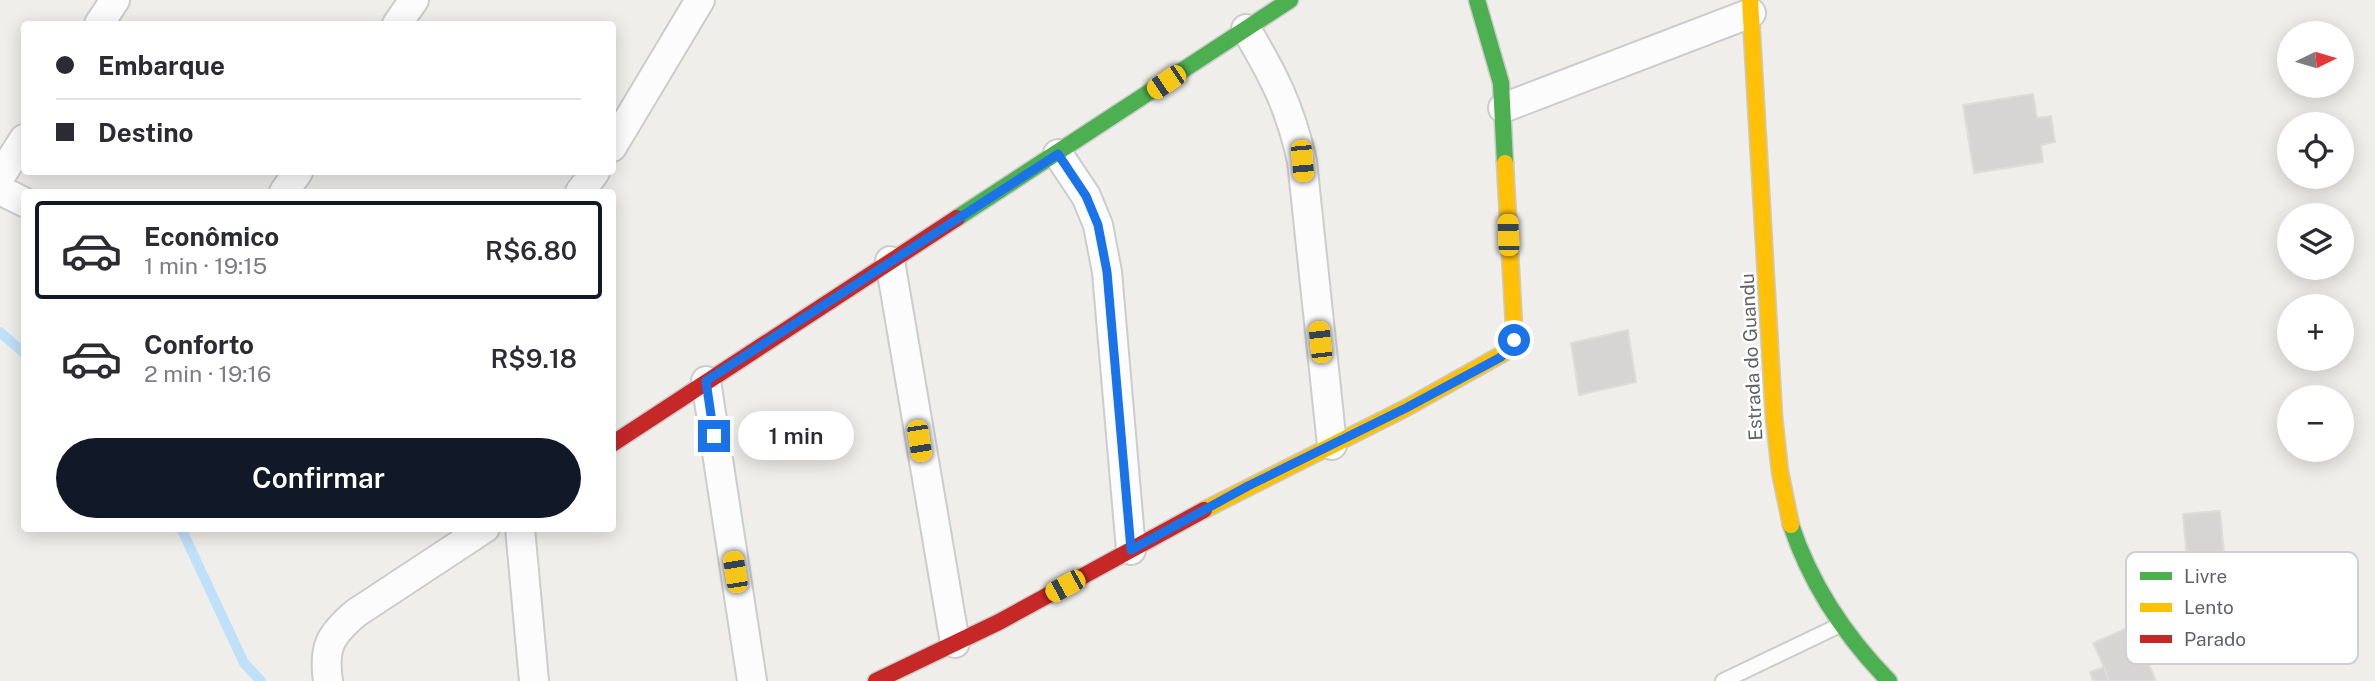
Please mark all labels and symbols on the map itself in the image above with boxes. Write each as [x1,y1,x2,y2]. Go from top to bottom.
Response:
north arrow [2277,21,2354,98]
car [1143,62,1190,102]
car [1290,139,1315,183]
car [1497,214,1520,256]
street label: Estrada do Guandu [1736,273,1766,441]
car [1308,320,1333,364]
route start [1498,324,1530,356]
callout: 1 min [738,412,854,460]
car [906,419,933,463]
route end [698,420,730,452]
car [722,550,749,594]
legend [2126,552,2358,664]
text: Livre [2184,565,2227,587]
car [1042,567,1089,605]
text: Lento [2184,596,2234,618]
text: Parado [2184,628,2246,650]

